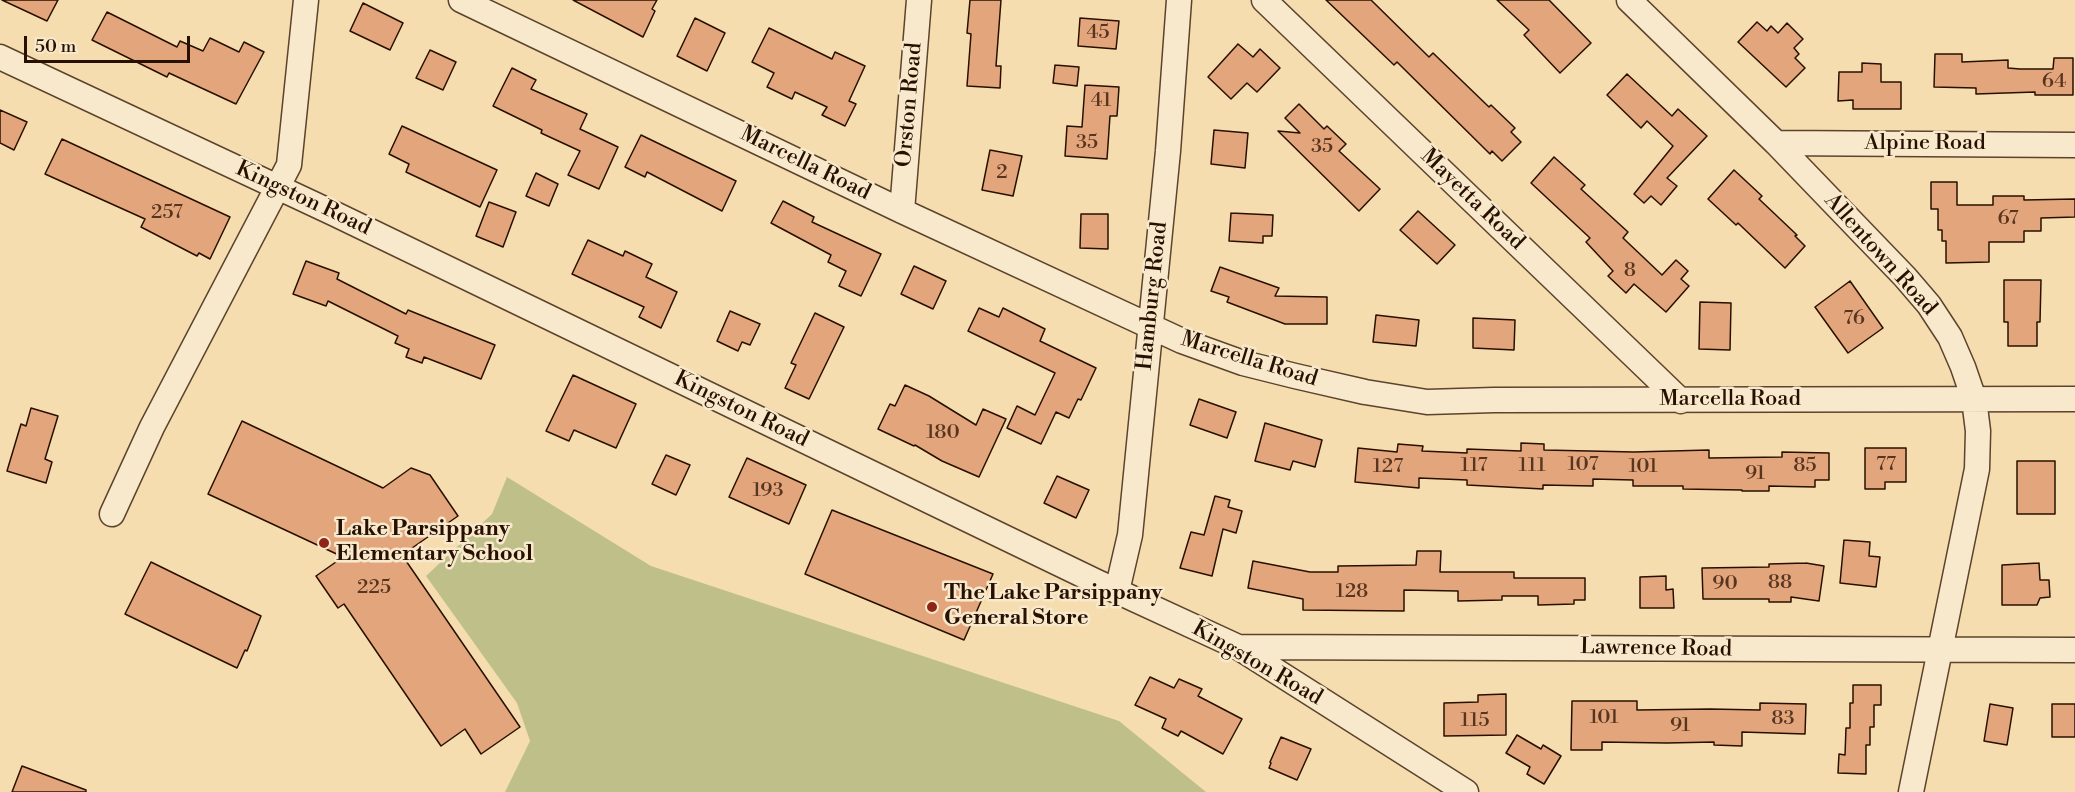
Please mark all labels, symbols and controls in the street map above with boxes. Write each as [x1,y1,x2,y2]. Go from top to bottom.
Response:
house number: 45 [1087,21,1109,45]
scale bar [27,24,194,62]
text: 50 m [35,35,76,58]
street label: Orston Road [891,42,929,168]
house number: 64 [2042,70,2066,94]
house number: 41 [1091,89,1111,113]
street label: Marcella Road [736,121,874,207]
house number: 35 [1076,131,1098,155]
street label: Alpine Road [1864,131,1986,157]
house number: 35 [1311,135,1333,159]
street label: Mayetta Road [1414,144,1530,256]
street label: Kingston Road [231,156,375,242]
house number: 2 [996,161,1008,185]
street label: Allentown Road [1818,188,1942,322]
house number: 257 [151,201,183,225]
house number: 67 [1997,207,2019,231]
street label: Hamburg Road [1132,220,1174,372]
house number: 8 [1624,259,1636,283]
house number: 76 [1843,307,1865,331]
street label: Marcella Road [1177,327,1321,393]
street label: Kingston Road [670,366,812,454]
street label: Marcella Road [1659,387,1801,413]
house number: 180 [926,421,960,445]
house number: 107 [1567,453,1599,477]
house number: 77 [1876,453,1896,477]
house number: 117 [1461,454,1487,478]
house number: 111 [1518,454,1546,478]
house number: 85 [1793,454,1817,478]
house number: 127 [1373,455,1403,479]
house number: 101 [1628,455,1658,479]
house number: 91 [1745,462,1765,486]
house number: 193 [752,479,784,503]
place label: Lake Parsippany Elementary School [336,517,533,568]
marker: Lake Parsippany Elementary School [317,536,331,550]
house number: 88 [1768,571,1792,595]
house number: 90 [1712,572,1738,596]
house number: 225 [357,576,391,600]
house number: 128 [1336,580,1368,604]
place label: The Lake Parsippany General Store [944,581,1162,632]
marker: The Lake Parsippany General Store [925,600,939,614]
street label: Kingston Road [1187,616,1327,712]
street label: Lawrence Road [1580,634,1732,664]
house number: 101 [1589,706,1619,730]
house number: 83 [1771,707,1795,731]
house number: 115 [1461,709,1489,733]
house number: 91 [1670,714,1690,738]

